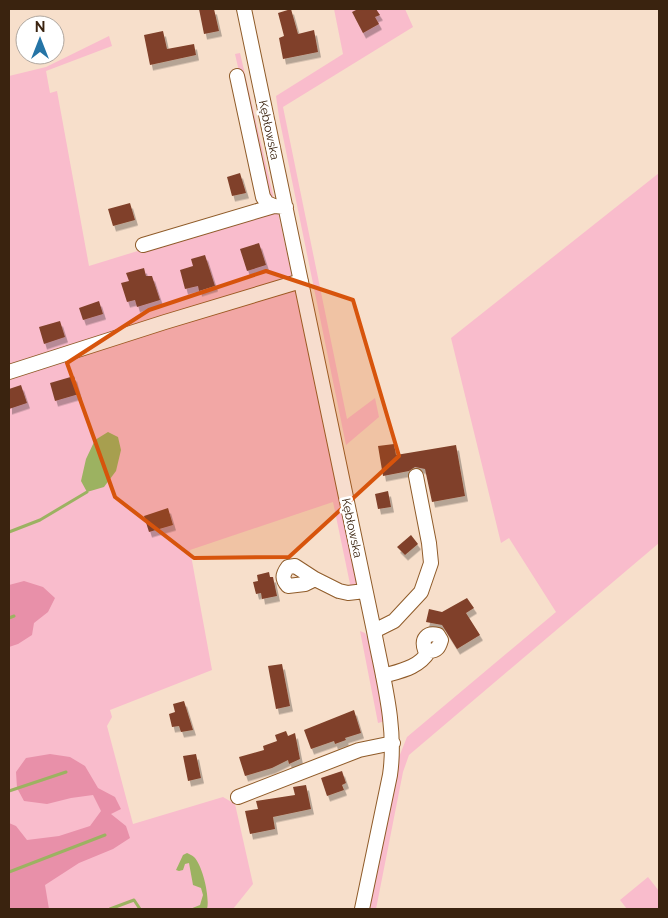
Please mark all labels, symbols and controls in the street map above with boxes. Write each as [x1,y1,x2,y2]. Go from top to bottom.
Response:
north arrow [15,15,65,65]
text: N [35,19,45,35]
street label: Kębłowska [256,99,282,161]
street label: Kębłowska [339,497,365,559]

